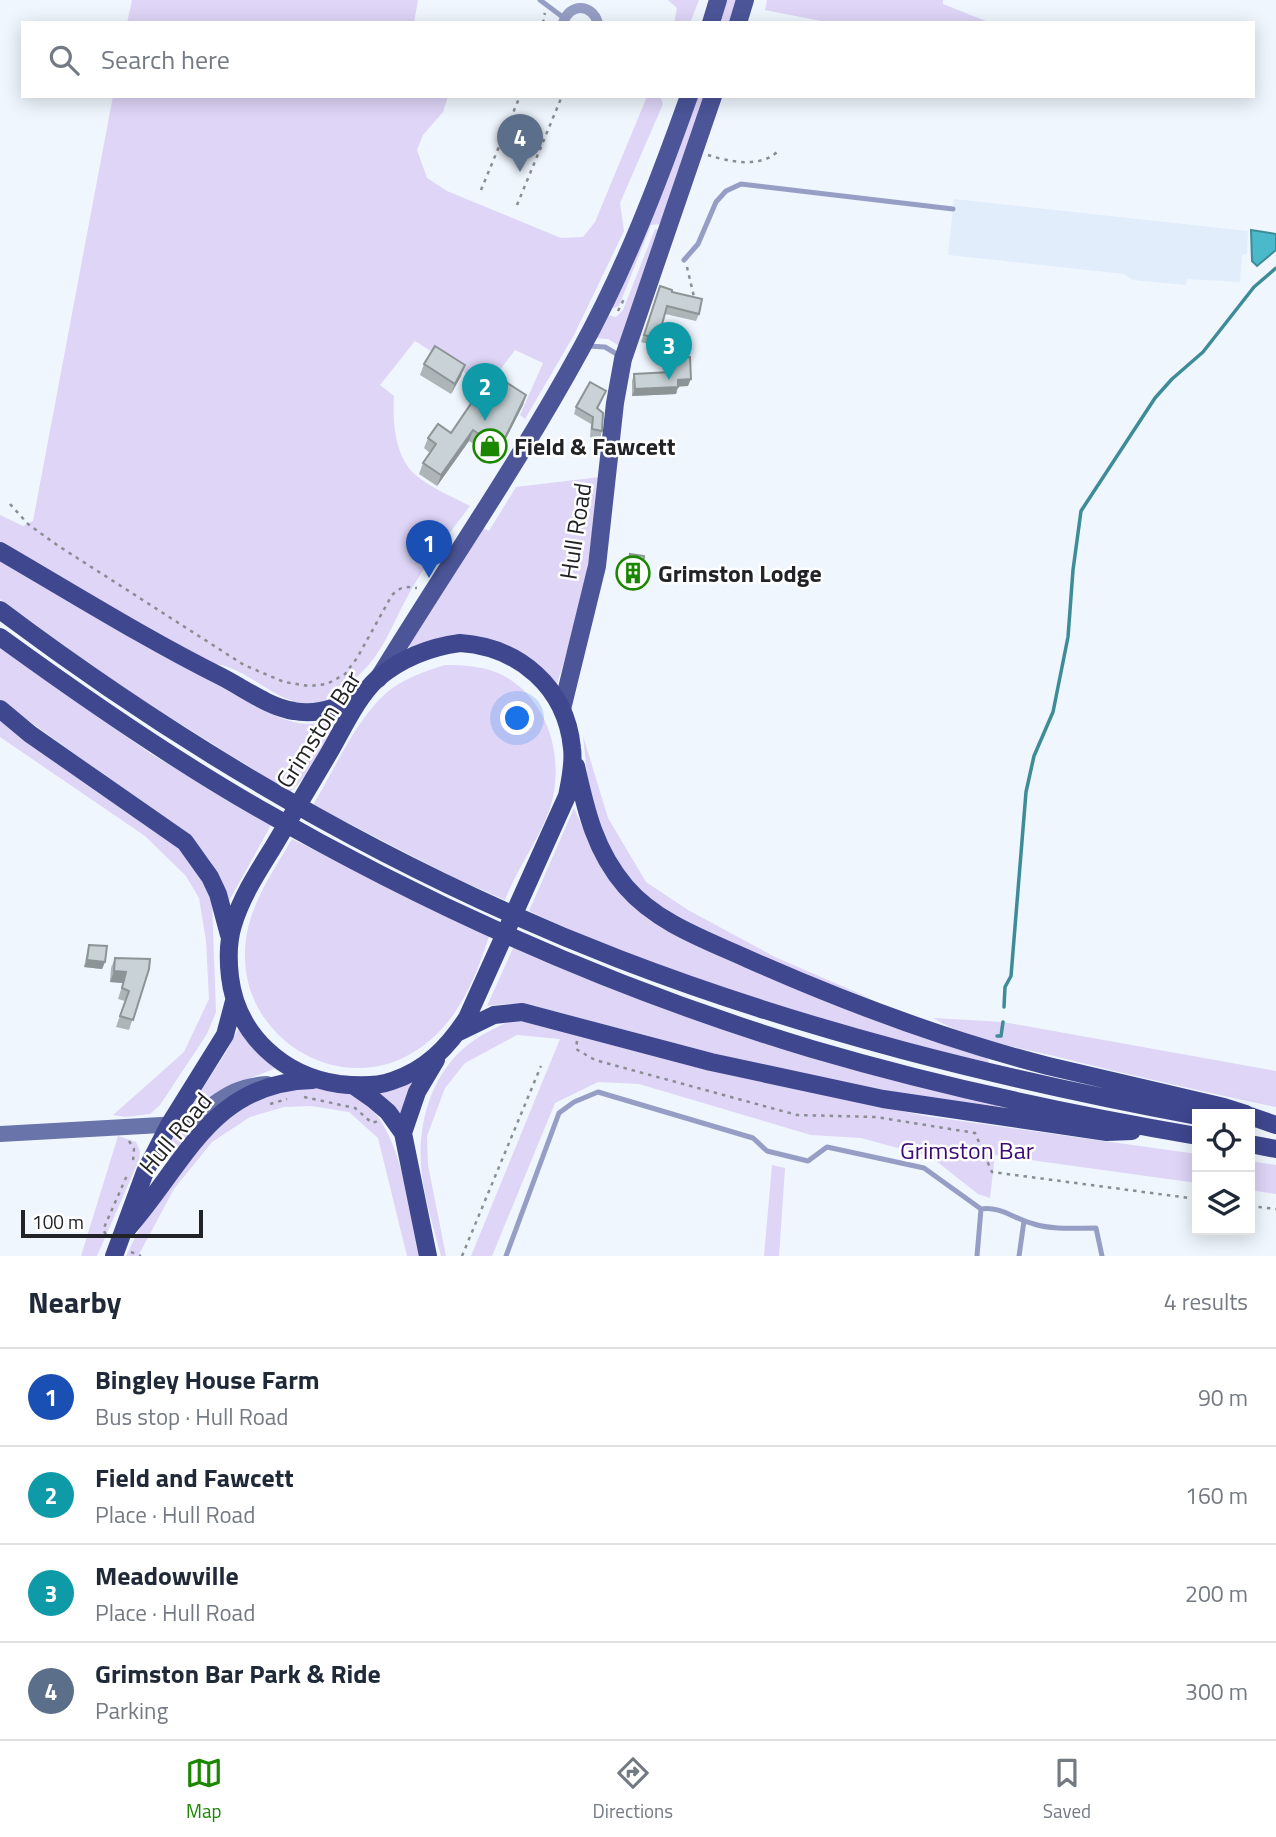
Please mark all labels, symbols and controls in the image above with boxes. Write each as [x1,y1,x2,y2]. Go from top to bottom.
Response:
search box [21,21,1255,98]
text: Search here [101,40,230,79]
icon: search [45,41,83,79]
pin: 4 [497,114,543,172]
pin: 3 [646,322,692,380]
pin: 2 [462,363,508,421]
shop icon: Field & Fawcett [471,427,509,465]
place label: Field & Fawcett [514,428,676,464]
street label: Hull Road [550,480,600,582]
pin: 1 [406,520,452,578]
building icon: Grimston Lodge [614,554,652,592]
place label: Grimston Lodge [658,555,822,591]
street label: Grimston Bar [266,663,370,795]
your location [500,701,534,735]
street label: Hull Road [130,1084,220,1182]
map controls [1192,1109,1255,1235]
button: locate [1192,1109,1255,1172]
park label: Grimston Bar [900,1132,1034,1168]
button: layers [1192,1172,1255,1235]
scale bar [21,1207,203,1239]
text: 100 m [32,1207,84,1236]
text: Nearby [28,1279,121,1325]
text: 4 results [1164,1284,1248,1319]
text: Bingley House Farm [95,1360,320,1399]
text: 1 [45,1380,57,1415]
text: 90 m [1198,1380,1248,1415]
text: Bus stop · Hull Road [95,1399,289,1434]
text: Field and Fawcett [95,1458,294,1497]
text: 2 [45,1478,57,1513]
text: 160 m [1185,1478,1248,1513]
text: Place · Hull Road [95,1497,255,1532]
text: Meadowville [95,1556,239,1595]
text: 3 [45,1576,57,1611]
text: 200 m [1185,1576,1248,1611]
text: Place · Hull Road [95,1595,255,1630]
text: Grimston Bar Park & Ride [95,1654,381,1693]
text: 4 [45,1674,57,1709]
text: 300 m [1185,1674,1248,1709]
text: Parking [95,1693,168,1728]
tab: Map [185,1754,223,1825]
tab: Directions [593,1754,673,1825]
tab: Saved [1043,1754,1091,1825]

